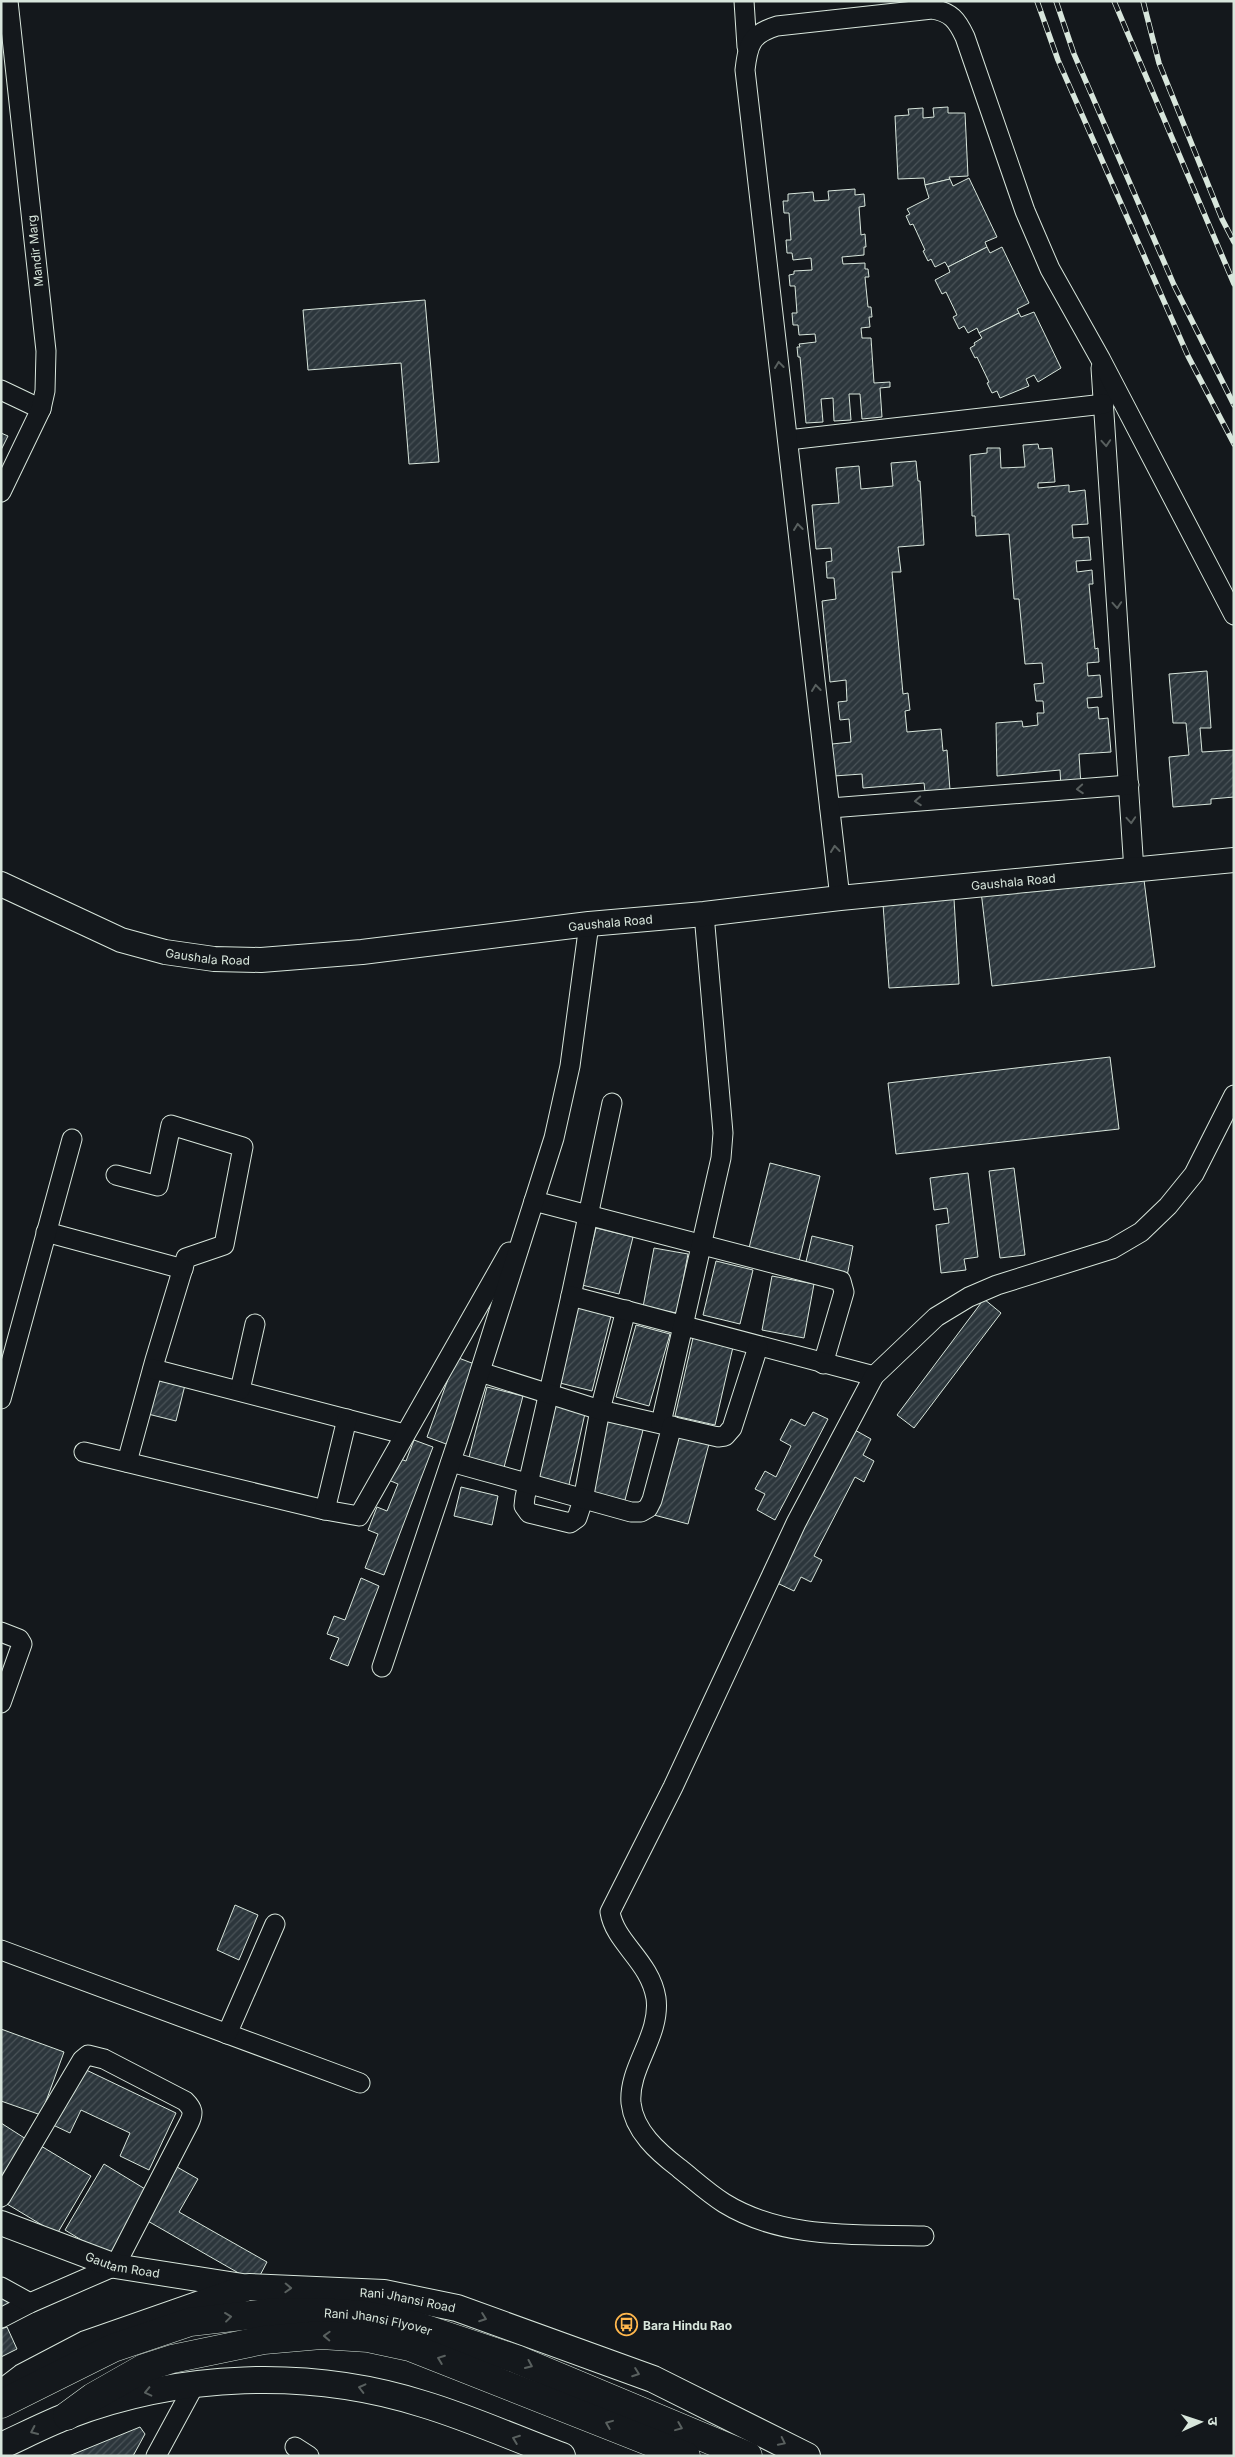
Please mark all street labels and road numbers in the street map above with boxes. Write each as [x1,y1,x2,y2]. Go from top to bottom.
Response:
street label: Mandir Marg [24,214,46,288]
street label: Gaushala Road [970,870,1056,893]
street label: Gaushala Road [567,911,653,934]
street label: Gaushala Road [164,945,250,967]
street label: Gautam Road [83,2248,161,2280]
street label: Rani Jhansi Road [359,2284,457,2315]
street label: Rani Jhansi Flyover [324,2305,435,2338]

